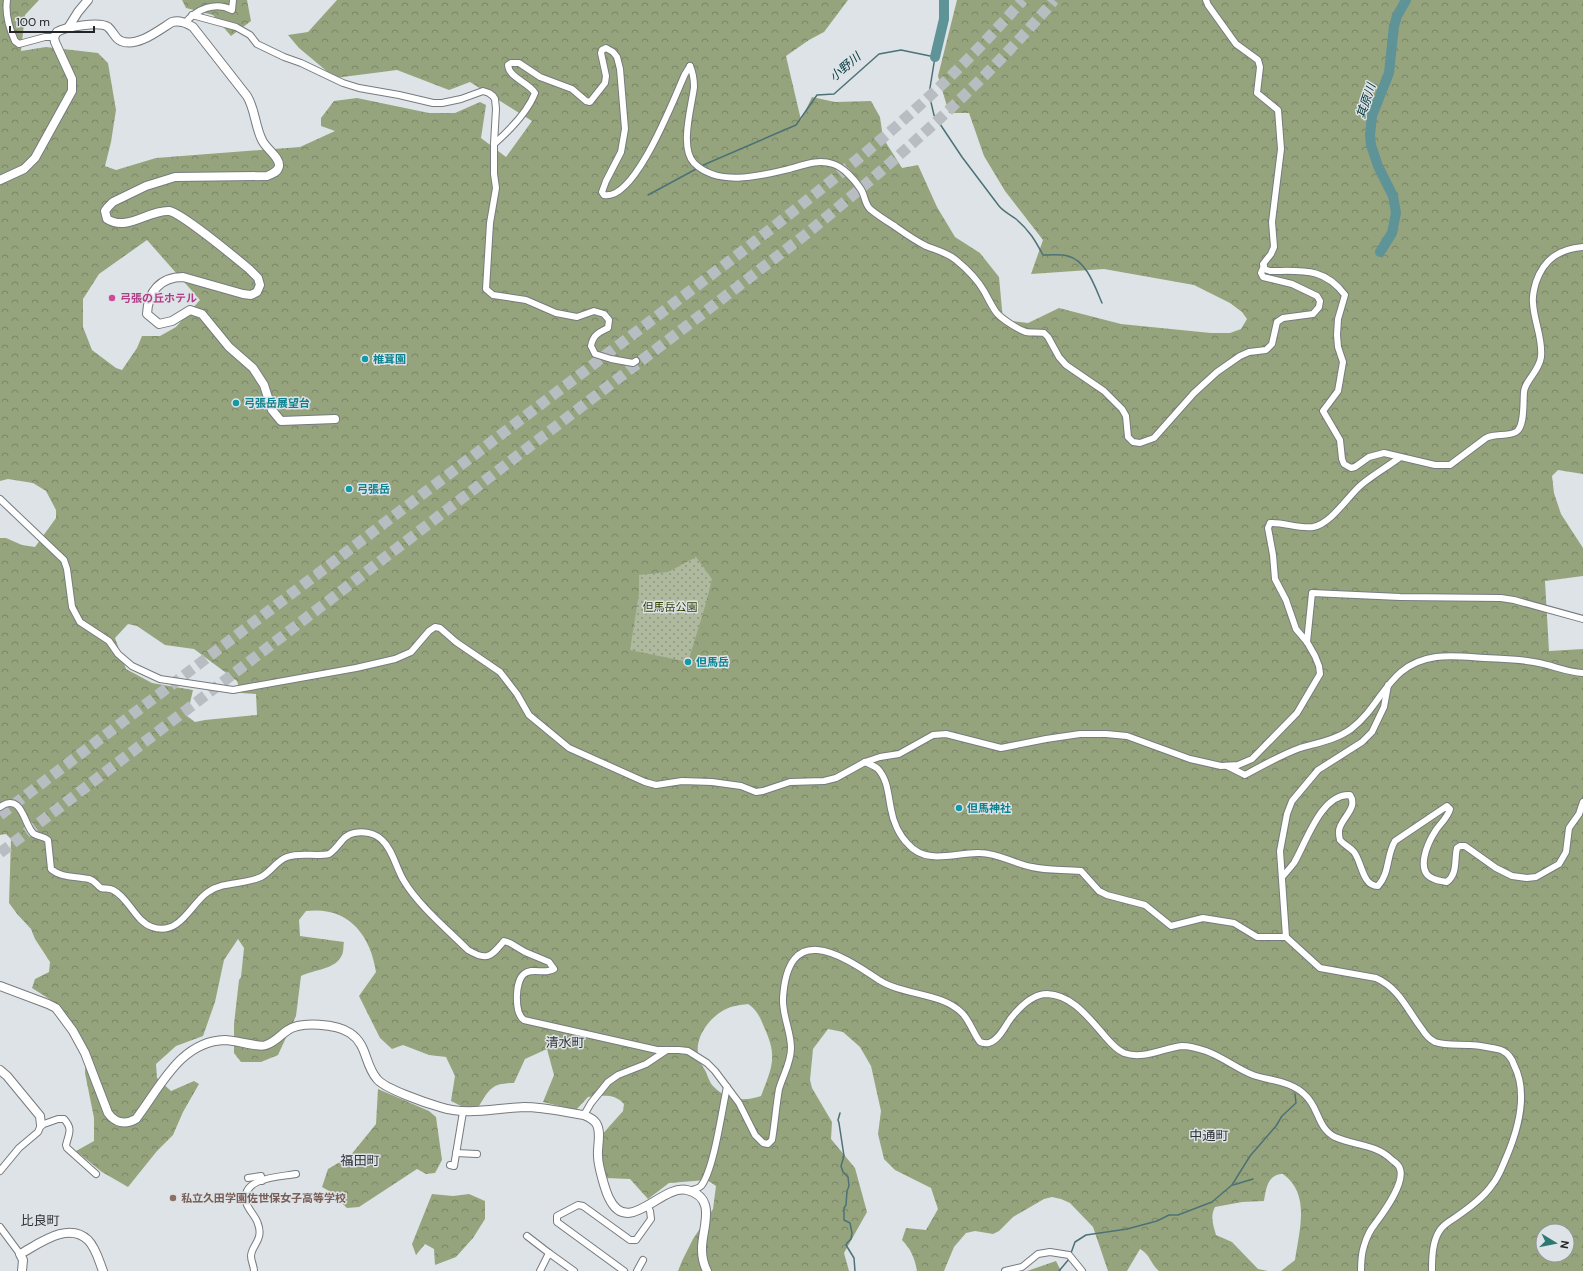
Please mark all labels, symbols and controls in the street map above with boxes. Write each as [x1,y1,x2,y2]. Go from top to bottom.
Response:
scale bar [10,8,94,34]
text: 100 m [16,14,50,30]
water label: 小野川 [826,48,865,85]
water label: 其原川 [1353,80,1380,121]
place label: 弓張の丘ホテル [120,291,197,305]
marker: 弓張の丘ホテル [107,293,117,303]
place label: 椎茸園 [373,352,406,366]
marker: 椎茸園 [360,354,370,364]
place label: 弓張岳展望台 [244,396,310,410]
marker: 弓張岳展望台 [231,398,241,408]
place label: 弓張岳 [357,482,390,496]
marker: 弓張岳 [344,484,354,494]
park label: 但馬岳公園 [643,600,698,614]
place label: 但馬岳 [696,655,729,669]
marker: 但馬岳 [683,657,693,667]
place label: 但馬神社 [967,801,1011,815]
marker: 但馬神社 [954,803,964,813]
district label: 清水町 [545,1034,585,1051]
district label: 中通町 [1189,1127,1229,1144]
district label: 福田町 [340,1152,380,1169]
place label: 私立久田学園佐世保女子高等学校 [181,1191,346,1205]
marker: 私立久田学園佐世保女子高等学校 [168,1193,178,1203]
district label: 比良町 [20,1212,60,1229]
north arrow [1535,1223,1575,1263]
text: N [1557,1240,1572,1250]

